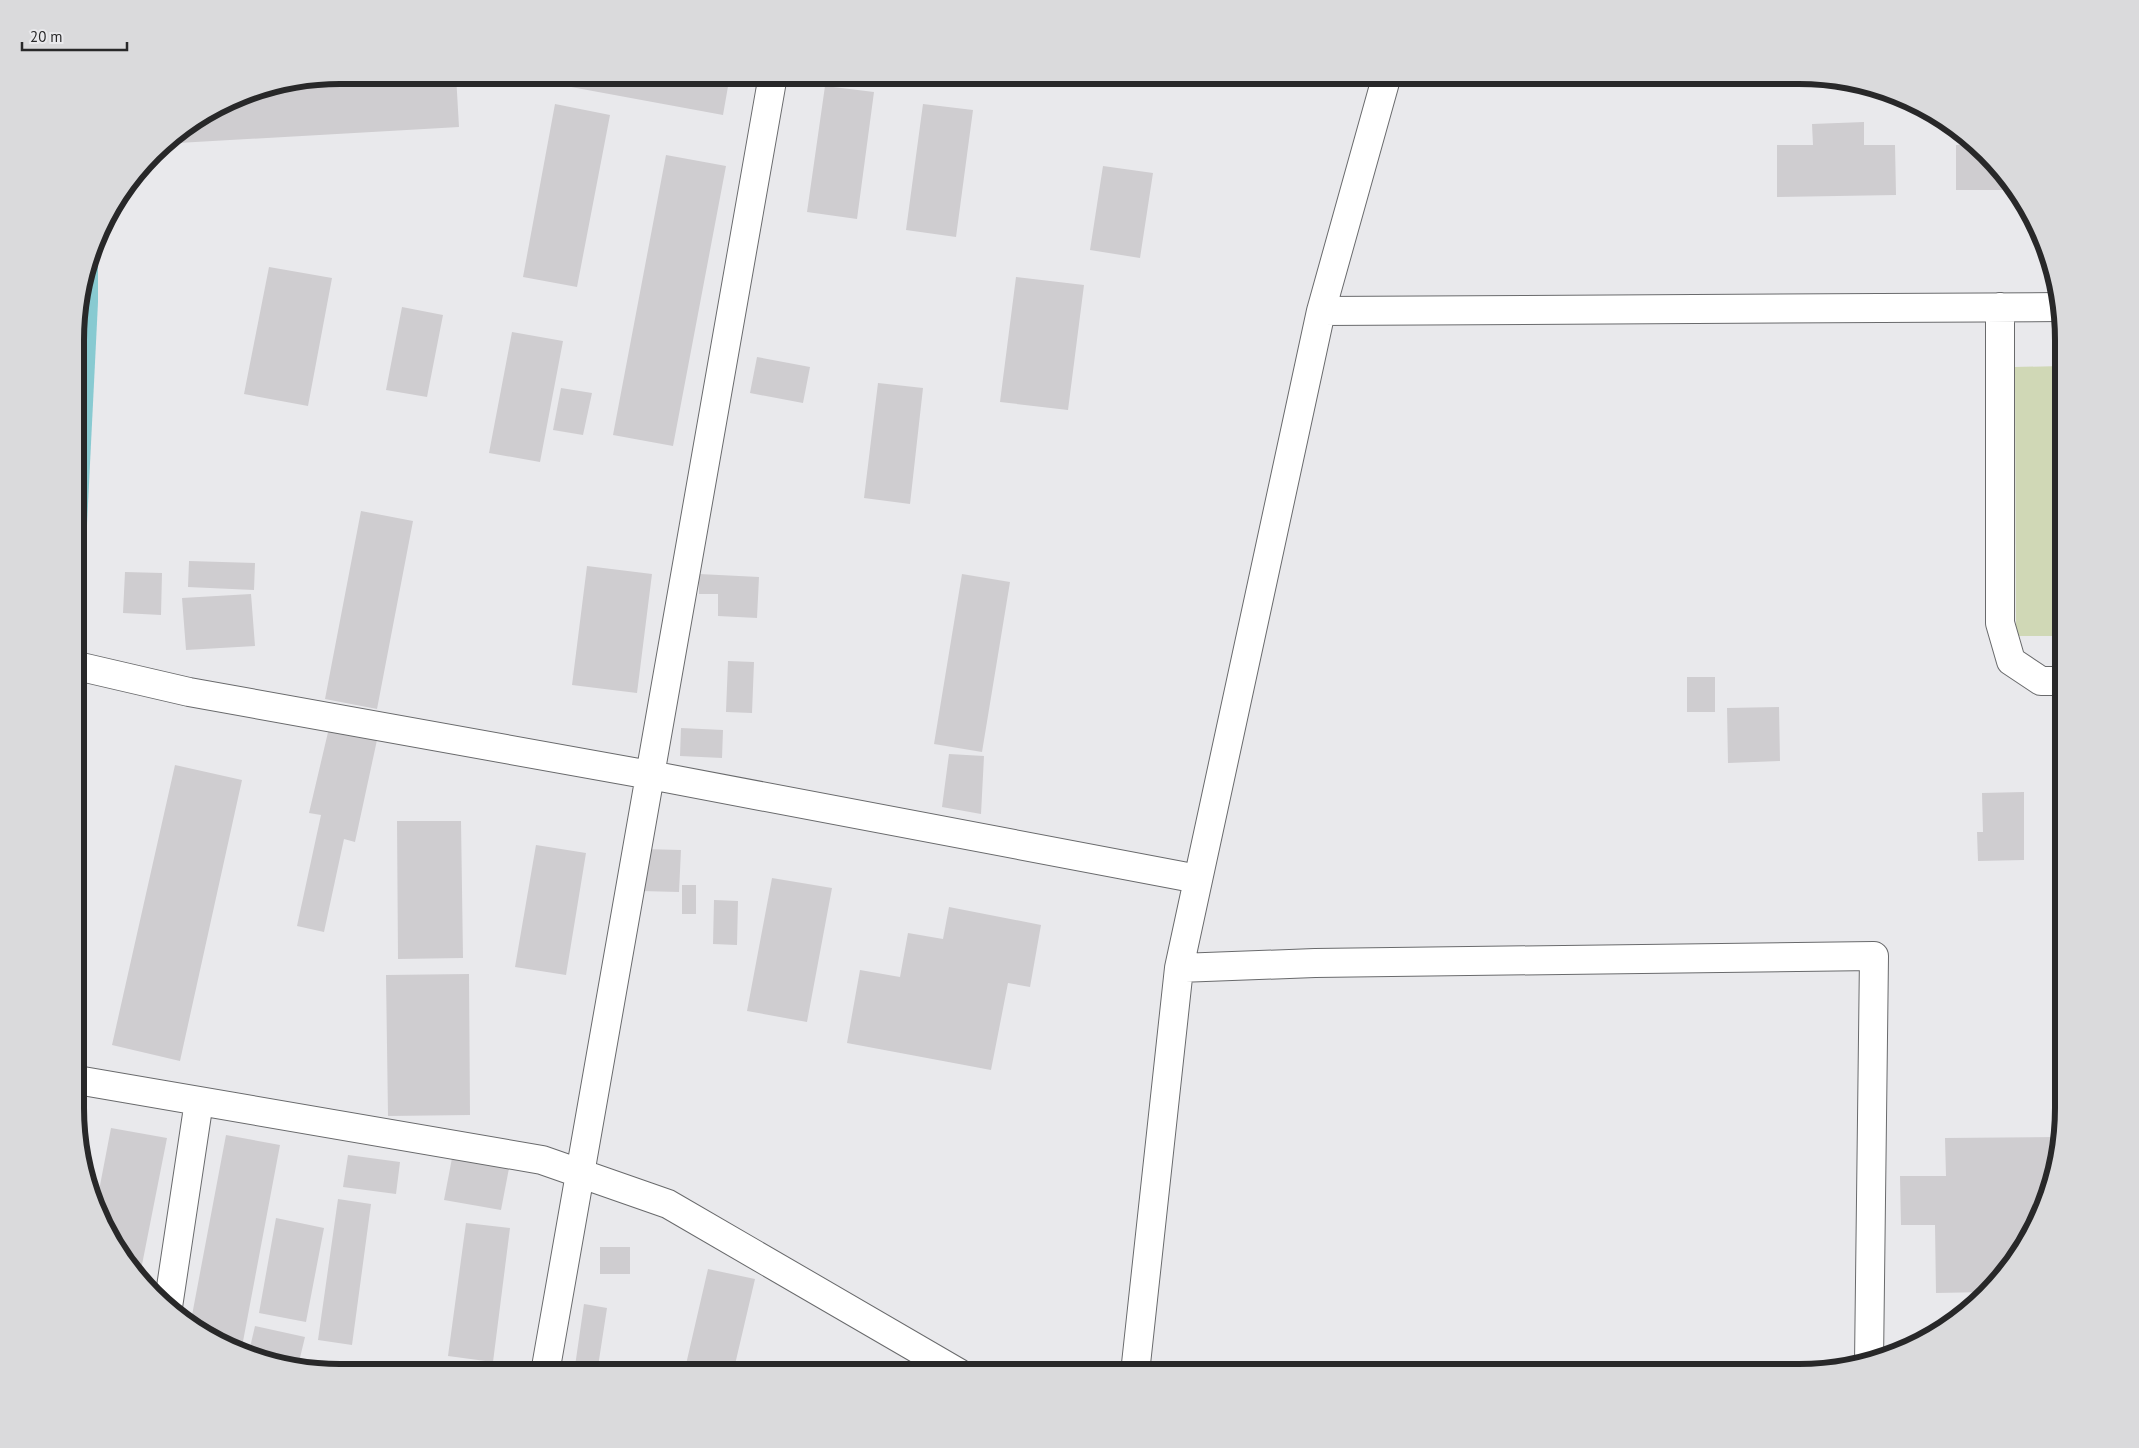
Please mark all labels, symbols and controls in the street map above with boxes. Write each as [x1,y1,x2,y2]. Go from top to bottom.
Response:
scale bar [22,20,128,52]
text: 20 m [30,27,63,46]

